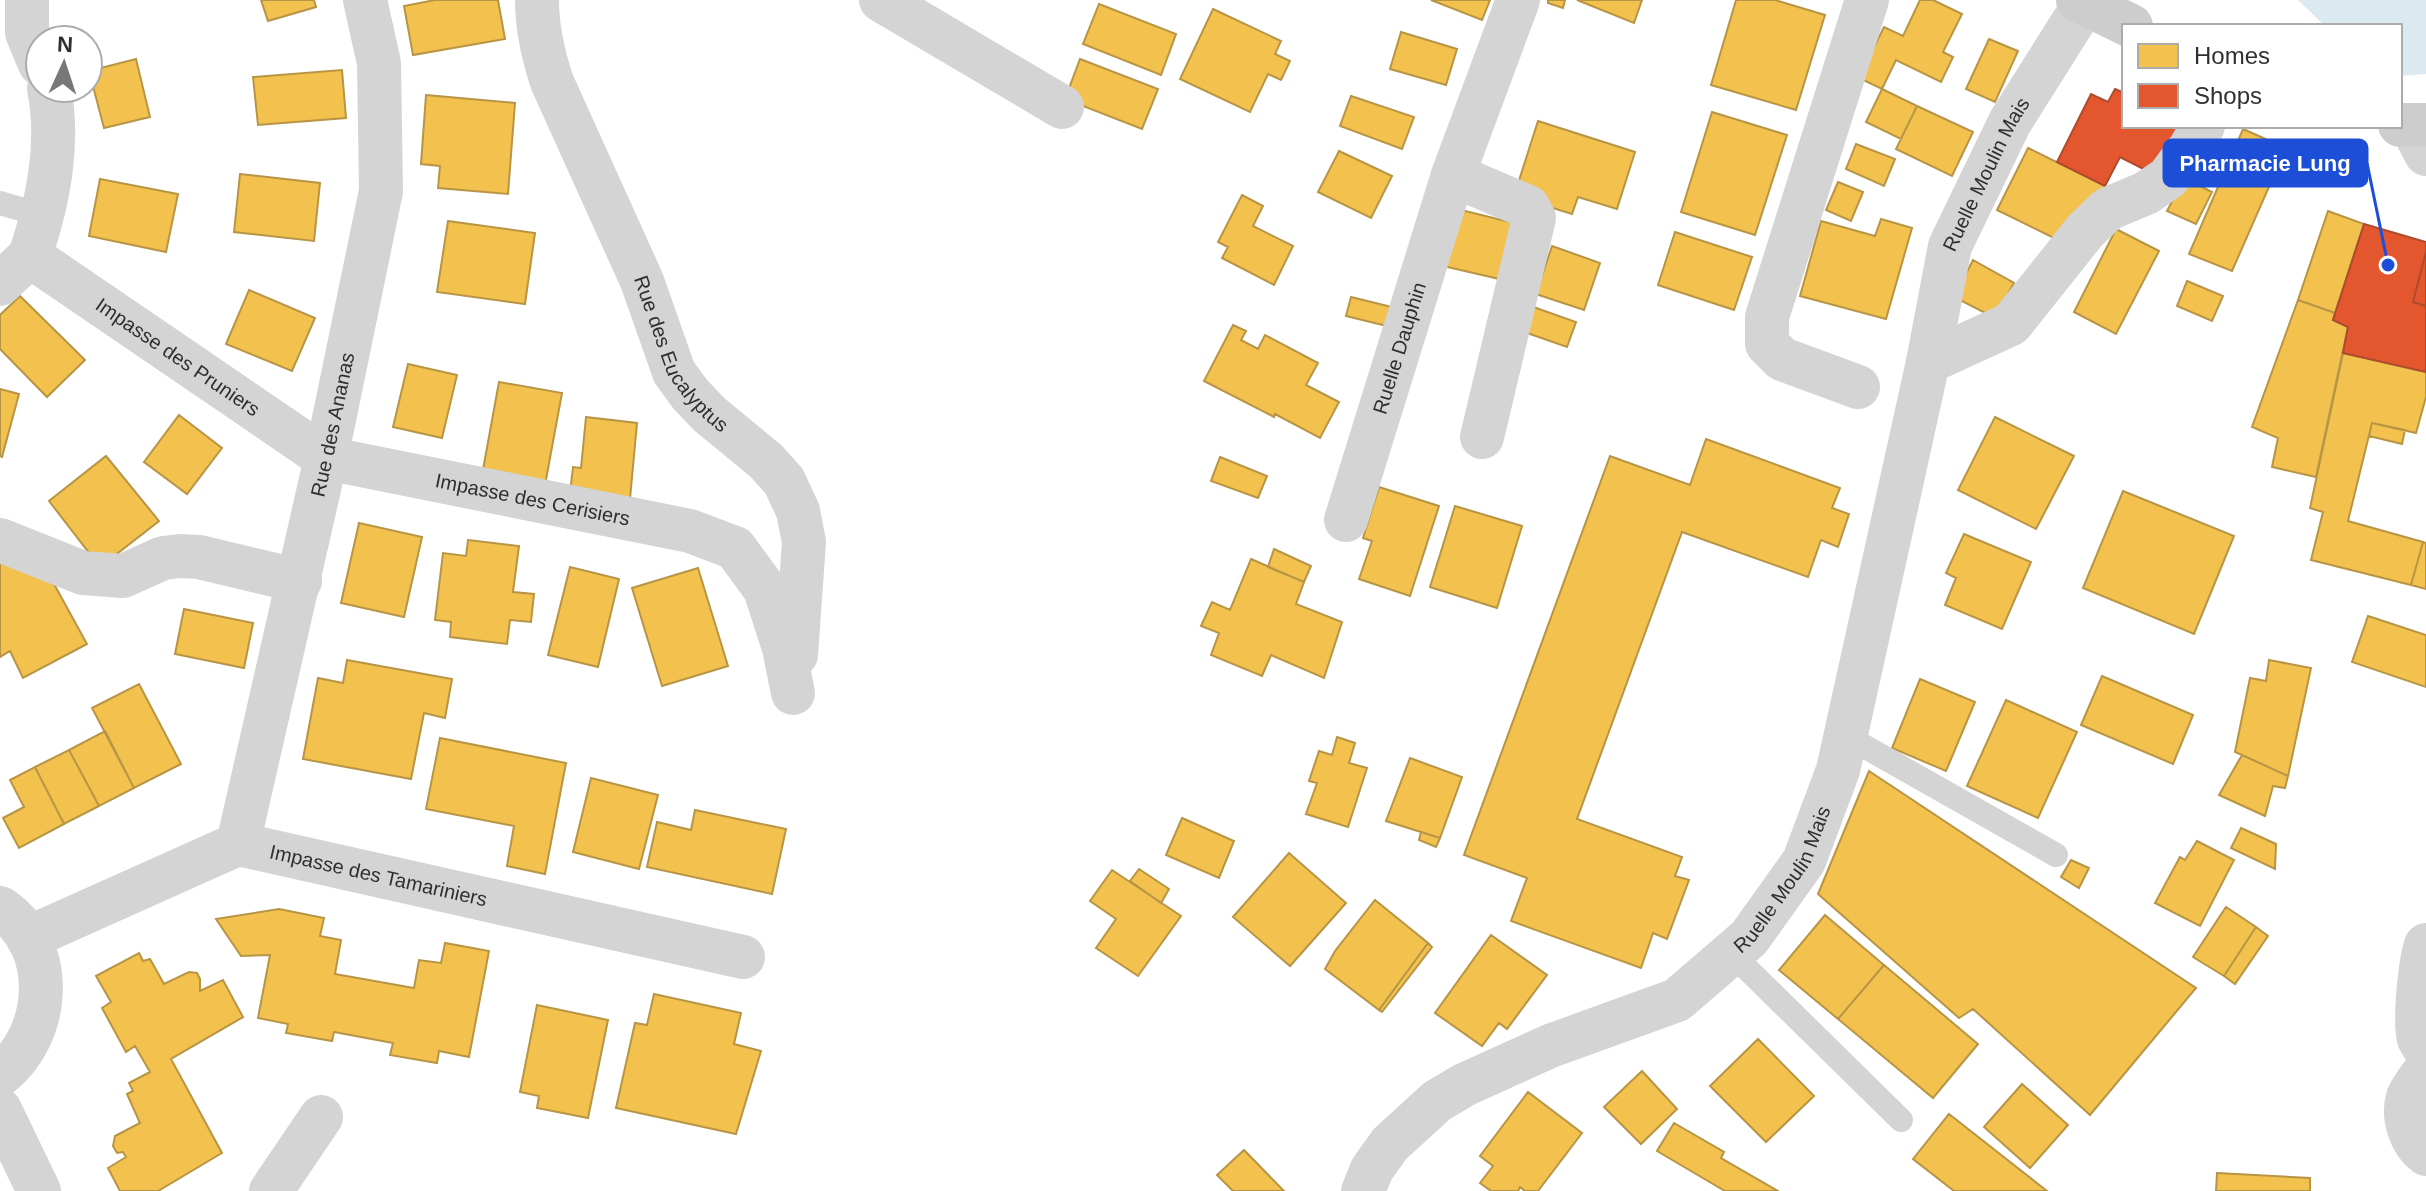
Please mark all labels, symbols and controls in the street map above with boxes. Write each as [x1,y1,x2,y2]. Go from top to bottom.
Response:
north arrow [24,24,104,104]
legend [2122,24,2402,128]
text: N [56,32,74,57]
text: Homes [2194,42,2270,69]
text: Shops [2194,82,2262,109]
street label: Ruelle Moulin Mais [1938,93,2034,255]
callout: Pharmacie Lung [2164,140,2367,186]
text: Pharmacie Lung [2179,151,2351,176]
street label: Rue des Eucalyptus [630,273,733,436]
street label: Ruelle Dauphin [1369,279,1430,417]
street label: Impasse des Pruniers [92,293,264,421]
street label: Rue des Ananas [307,350,358,499]
street label: Impasse des Cerisiers [433,469,632,530]
street label: Ruelle Moulin Mais [1729,803,1835,957]
street label: Impasse des Tamariniers [268,840,489,910]

